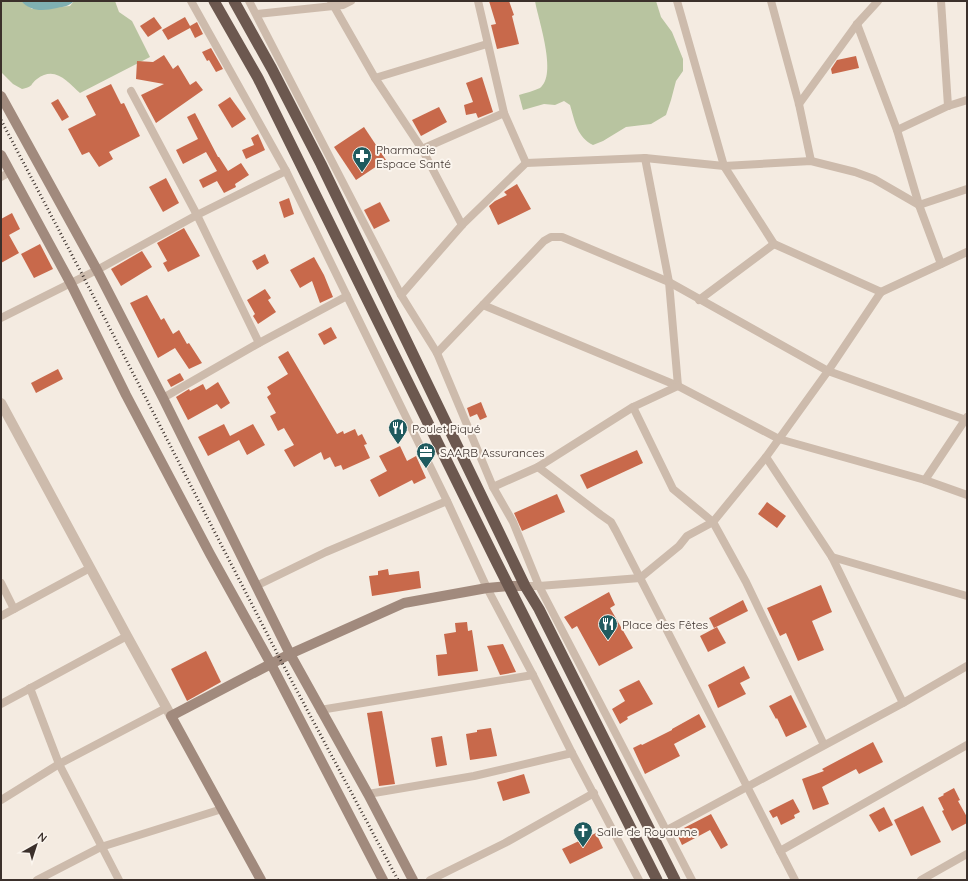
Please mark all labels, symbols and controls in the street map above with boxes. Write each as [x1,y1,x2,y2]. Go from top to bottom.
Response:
place label: Pharmacie Espace Santé [376,142,451,171]
pharmacy icon: Pharmacie Espace Santé [351,145,373,173]
restaurant icon: Poulet Piqué [387,417,409,445]
place label: Poulet Piqué [412,421,481,436]
office icon: SAARB Assurances [415,441,437,469]
place label: SAARB Assurances [440,445,545,460]
restaurant icon: Place des Fêtes [597,613,619,641]
place label: Place des Fêtes [622,617,709,632]
church icon: Salle de Royaume [572,820,594,848]
place label: Salle de Royaume [597,824,698,839]
north arrow [16,825,56,865]
text: N [35,829,50,845]

